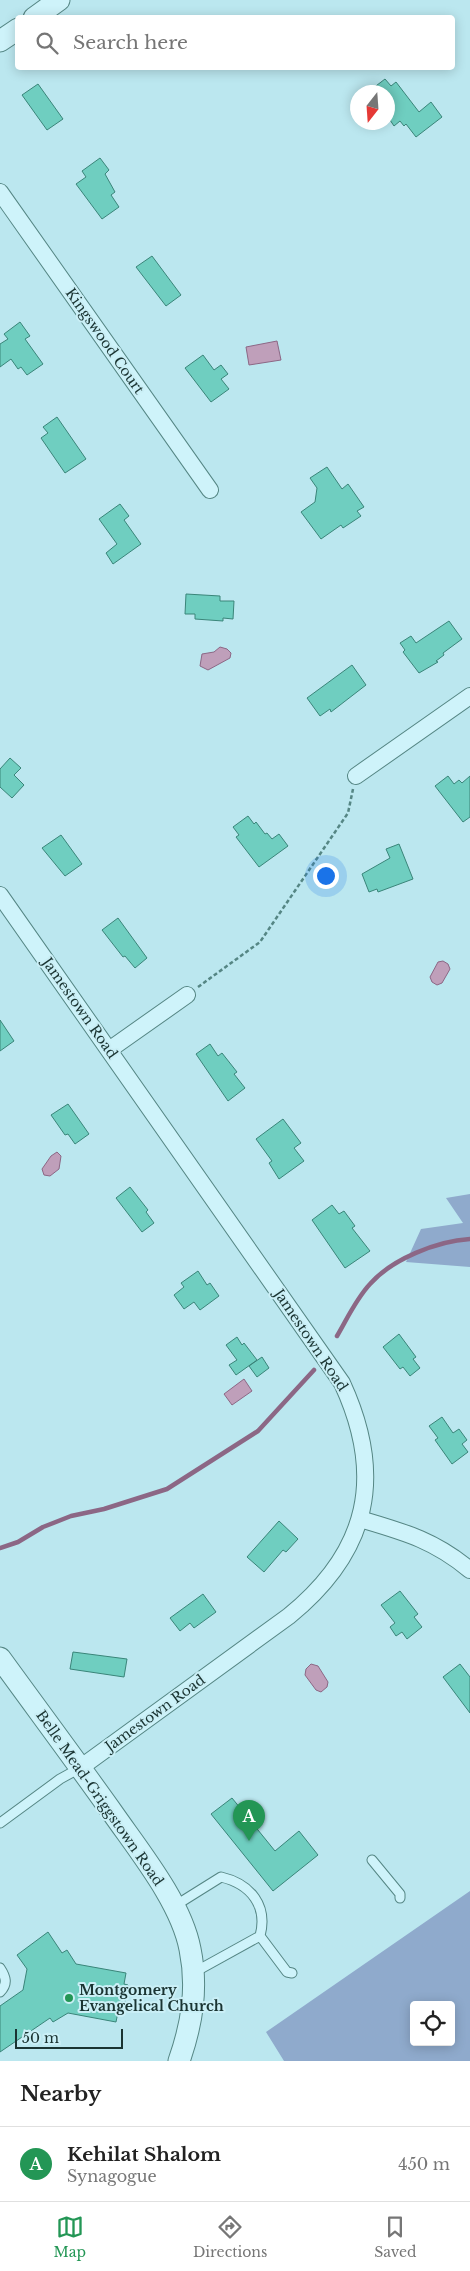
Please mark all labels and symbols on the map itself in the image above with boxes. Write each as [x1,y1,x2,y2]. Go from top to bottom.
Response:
north arrow [350,85,395,130]
street label: Kingswood Court [62,285,149,398]
your location [313,863,339,889]
street label: Jamestown Road [37,952,122,1062]
street label: Jamestown Road [269,1284,352,1395]
street label: Jamestown Road [100,1670,209,1756]
street label: Belle Mead-Griggstown Road [32,1707,168,1890]
pin: A [233,1800,265,1841]
place label: Montgomery Evangelical Church [79,1981,224,2015]
marker: Montgomery Evangelical Church [63,1992,75,2004]
scale bar [15,2026,122,2049]

